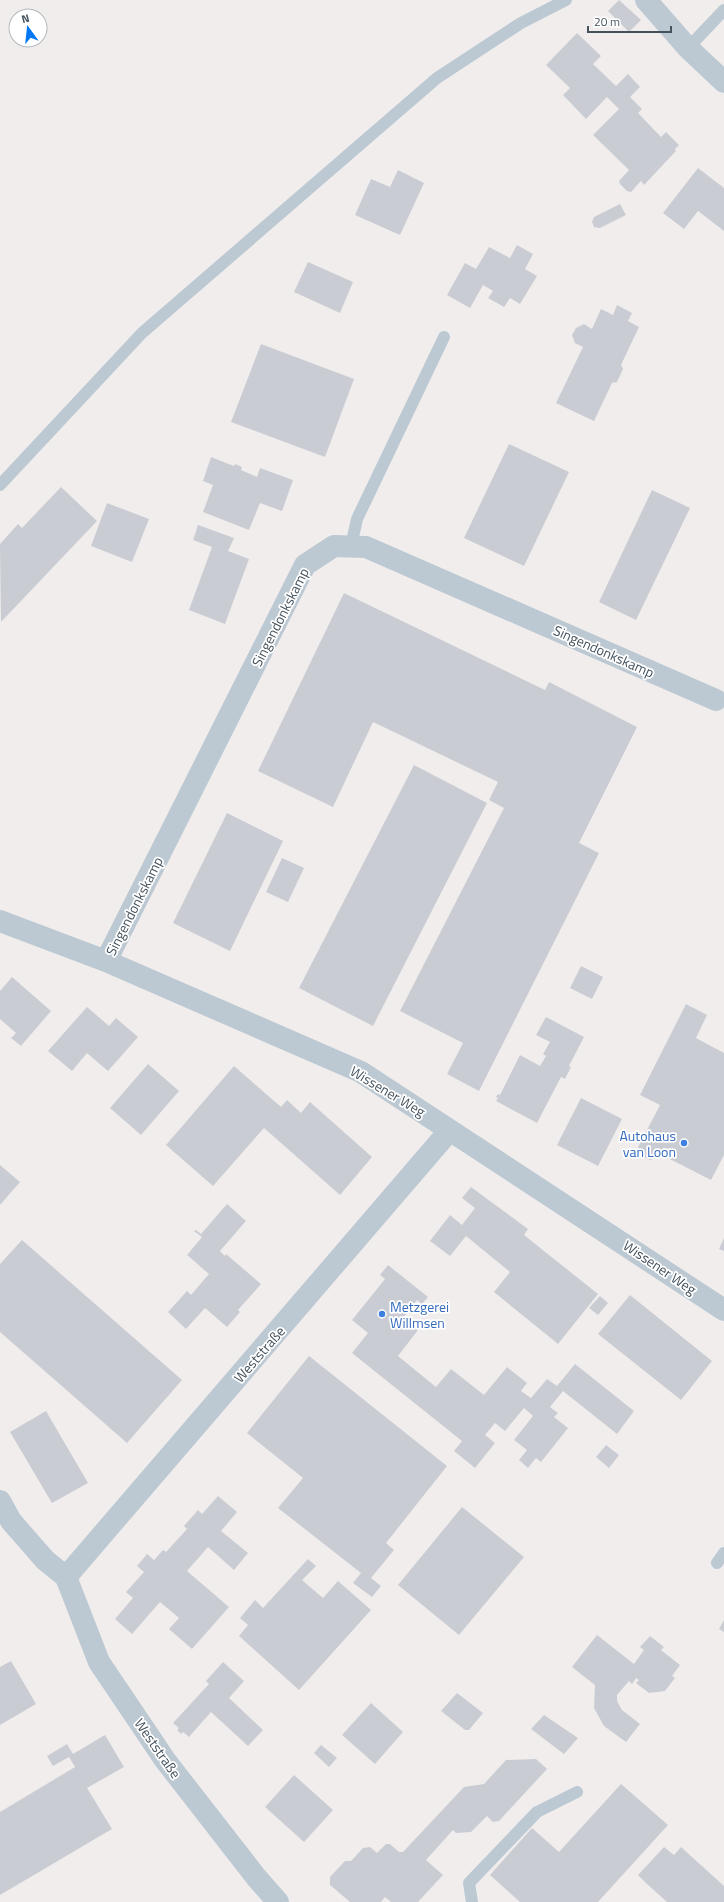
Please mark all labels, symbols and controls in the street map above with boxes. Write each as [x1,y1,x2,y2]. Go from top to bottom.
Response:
north arrow [8,8,48,48]
scale bar [588,8,671,34]
text: N [20,10,31,27]
text: 20 m [594,12,620,31]
street label: Singendonkskamp [246,564,314,670]
street label: Singendonkskamp [550,619,658,683]
street label: Singendonkskamp [100,853,168,959]
street label: Wissener Weg [346,1060,430,1122]
place label: Autohaus van Loon [619,1125,676,1162]
marker: Autohaus van Loon [679,1138,689,1148]
street label: Wissener Weg [619,1235,701,1299]
place label: Metzgerei Willmsen [390,1296,449,1333]
marker: Metzgerei Willmsen [377,1309,387,1319]
street label: Weststraße [228,1321,290,1387]
street label: Weststraße [130,1714,186,1782]

